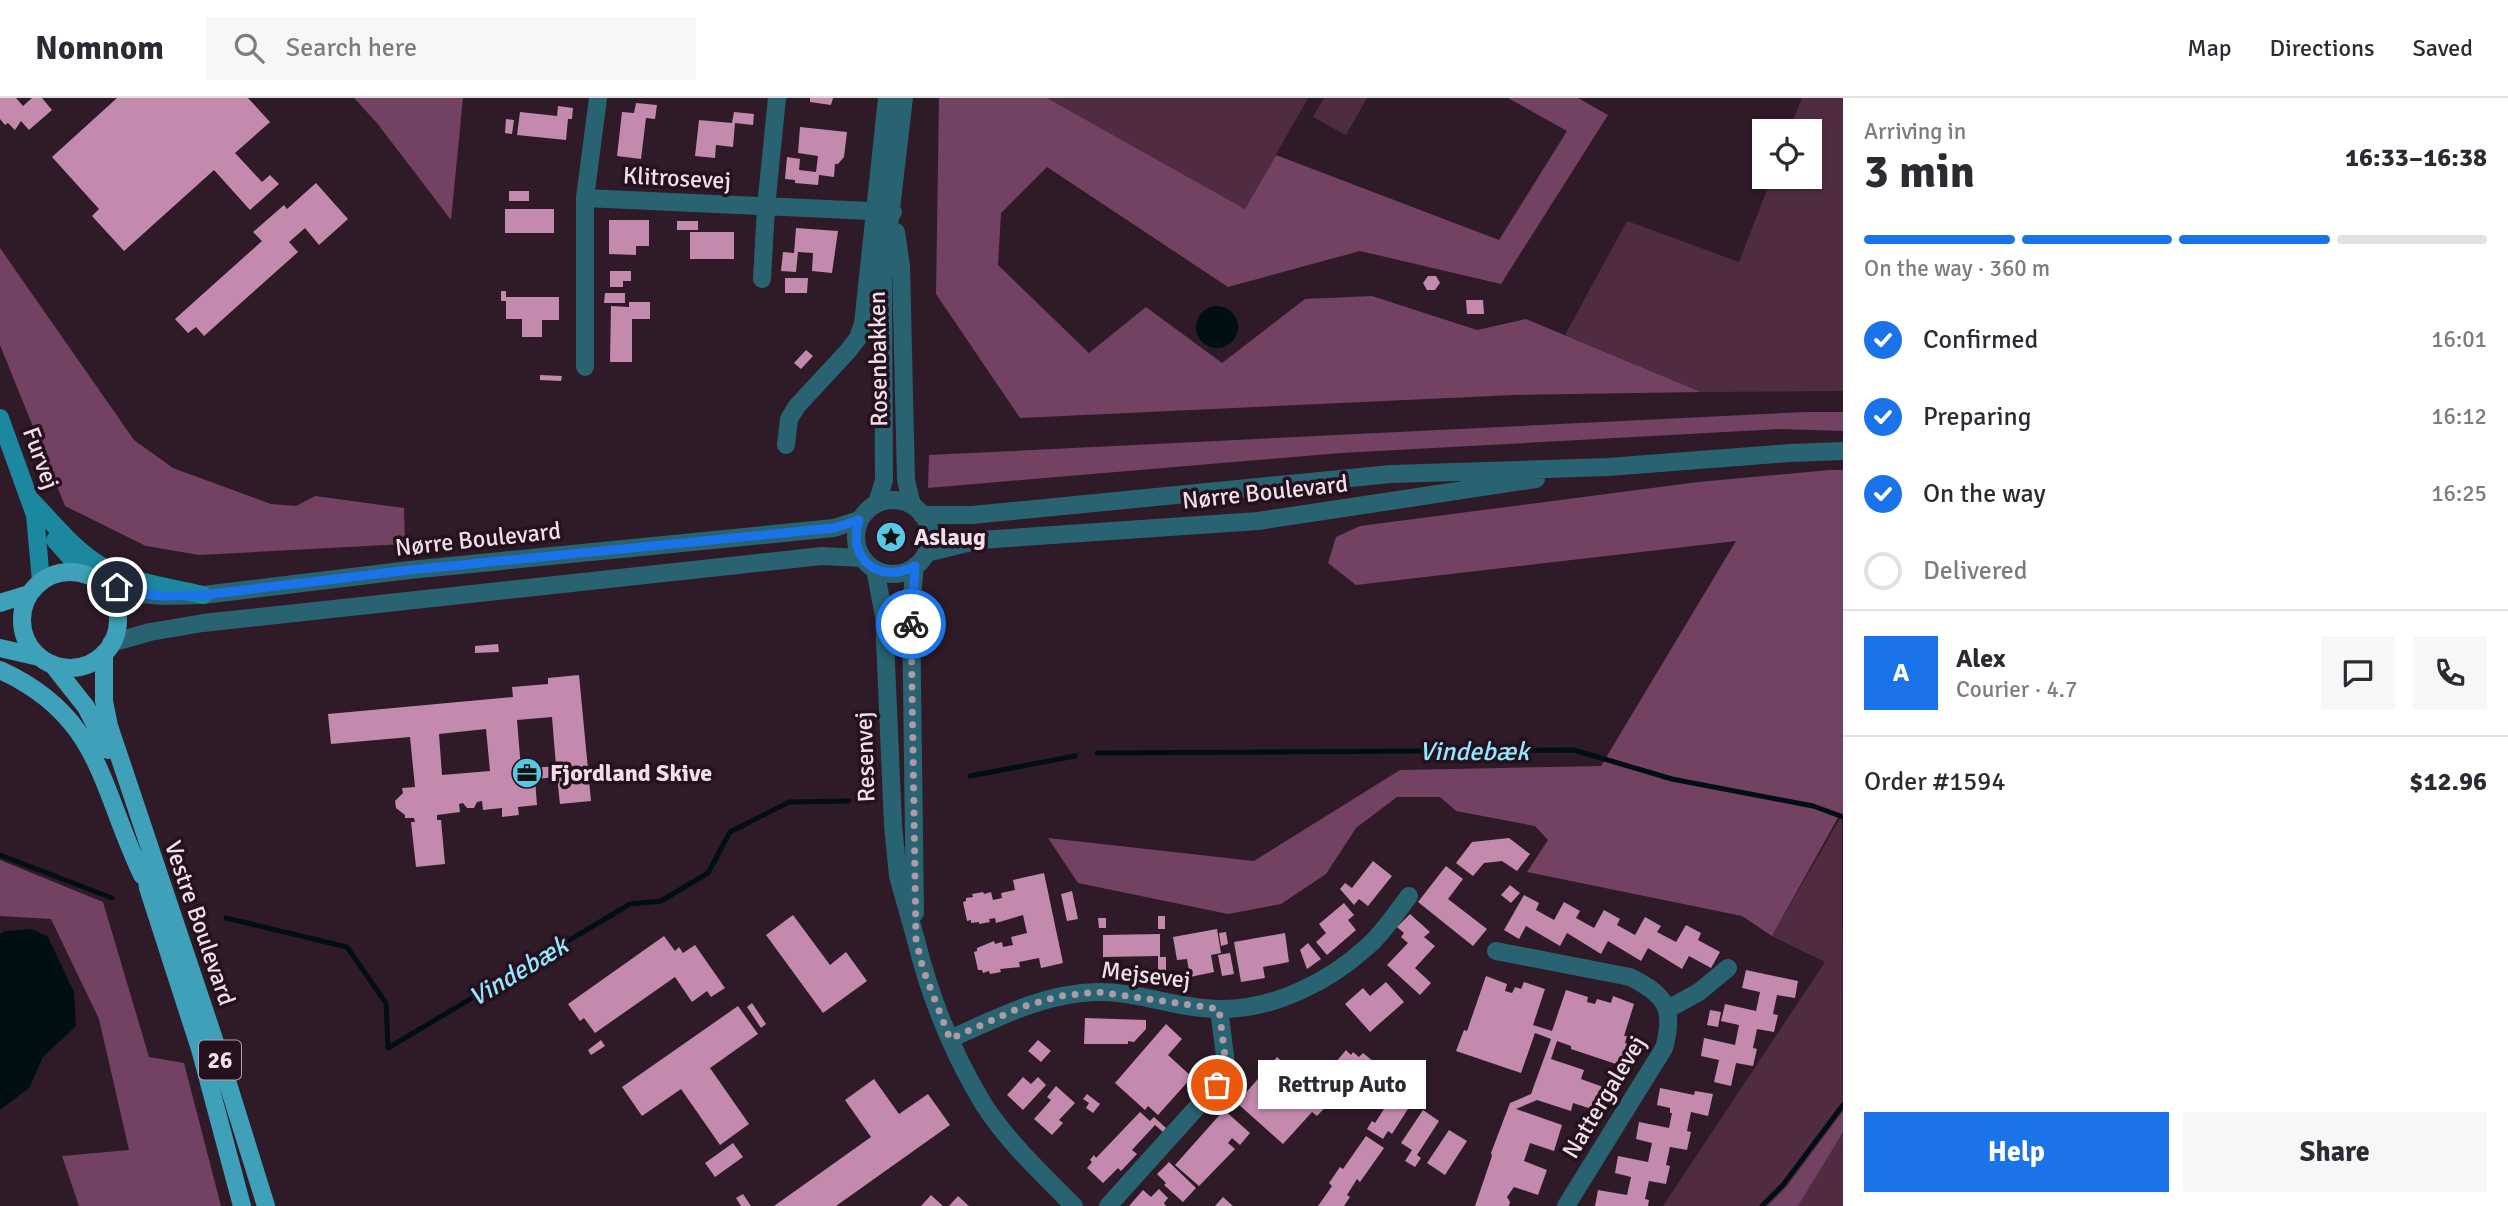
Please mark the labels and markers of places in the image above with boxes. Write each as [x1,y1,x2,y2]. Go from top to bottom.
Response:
place icon: Aslaug [874,520,908,554]
place label: Aslaug [914,522,986,552]
pin [87,557,147,617]
office icon: Fjordland Skive [510,756,544,790]
place label: Fjordland Skive [550,758,712,788]
pin [1187,1055,1247,1115]
callout: Rettrup Auto [1259,1060,1427,1110]

